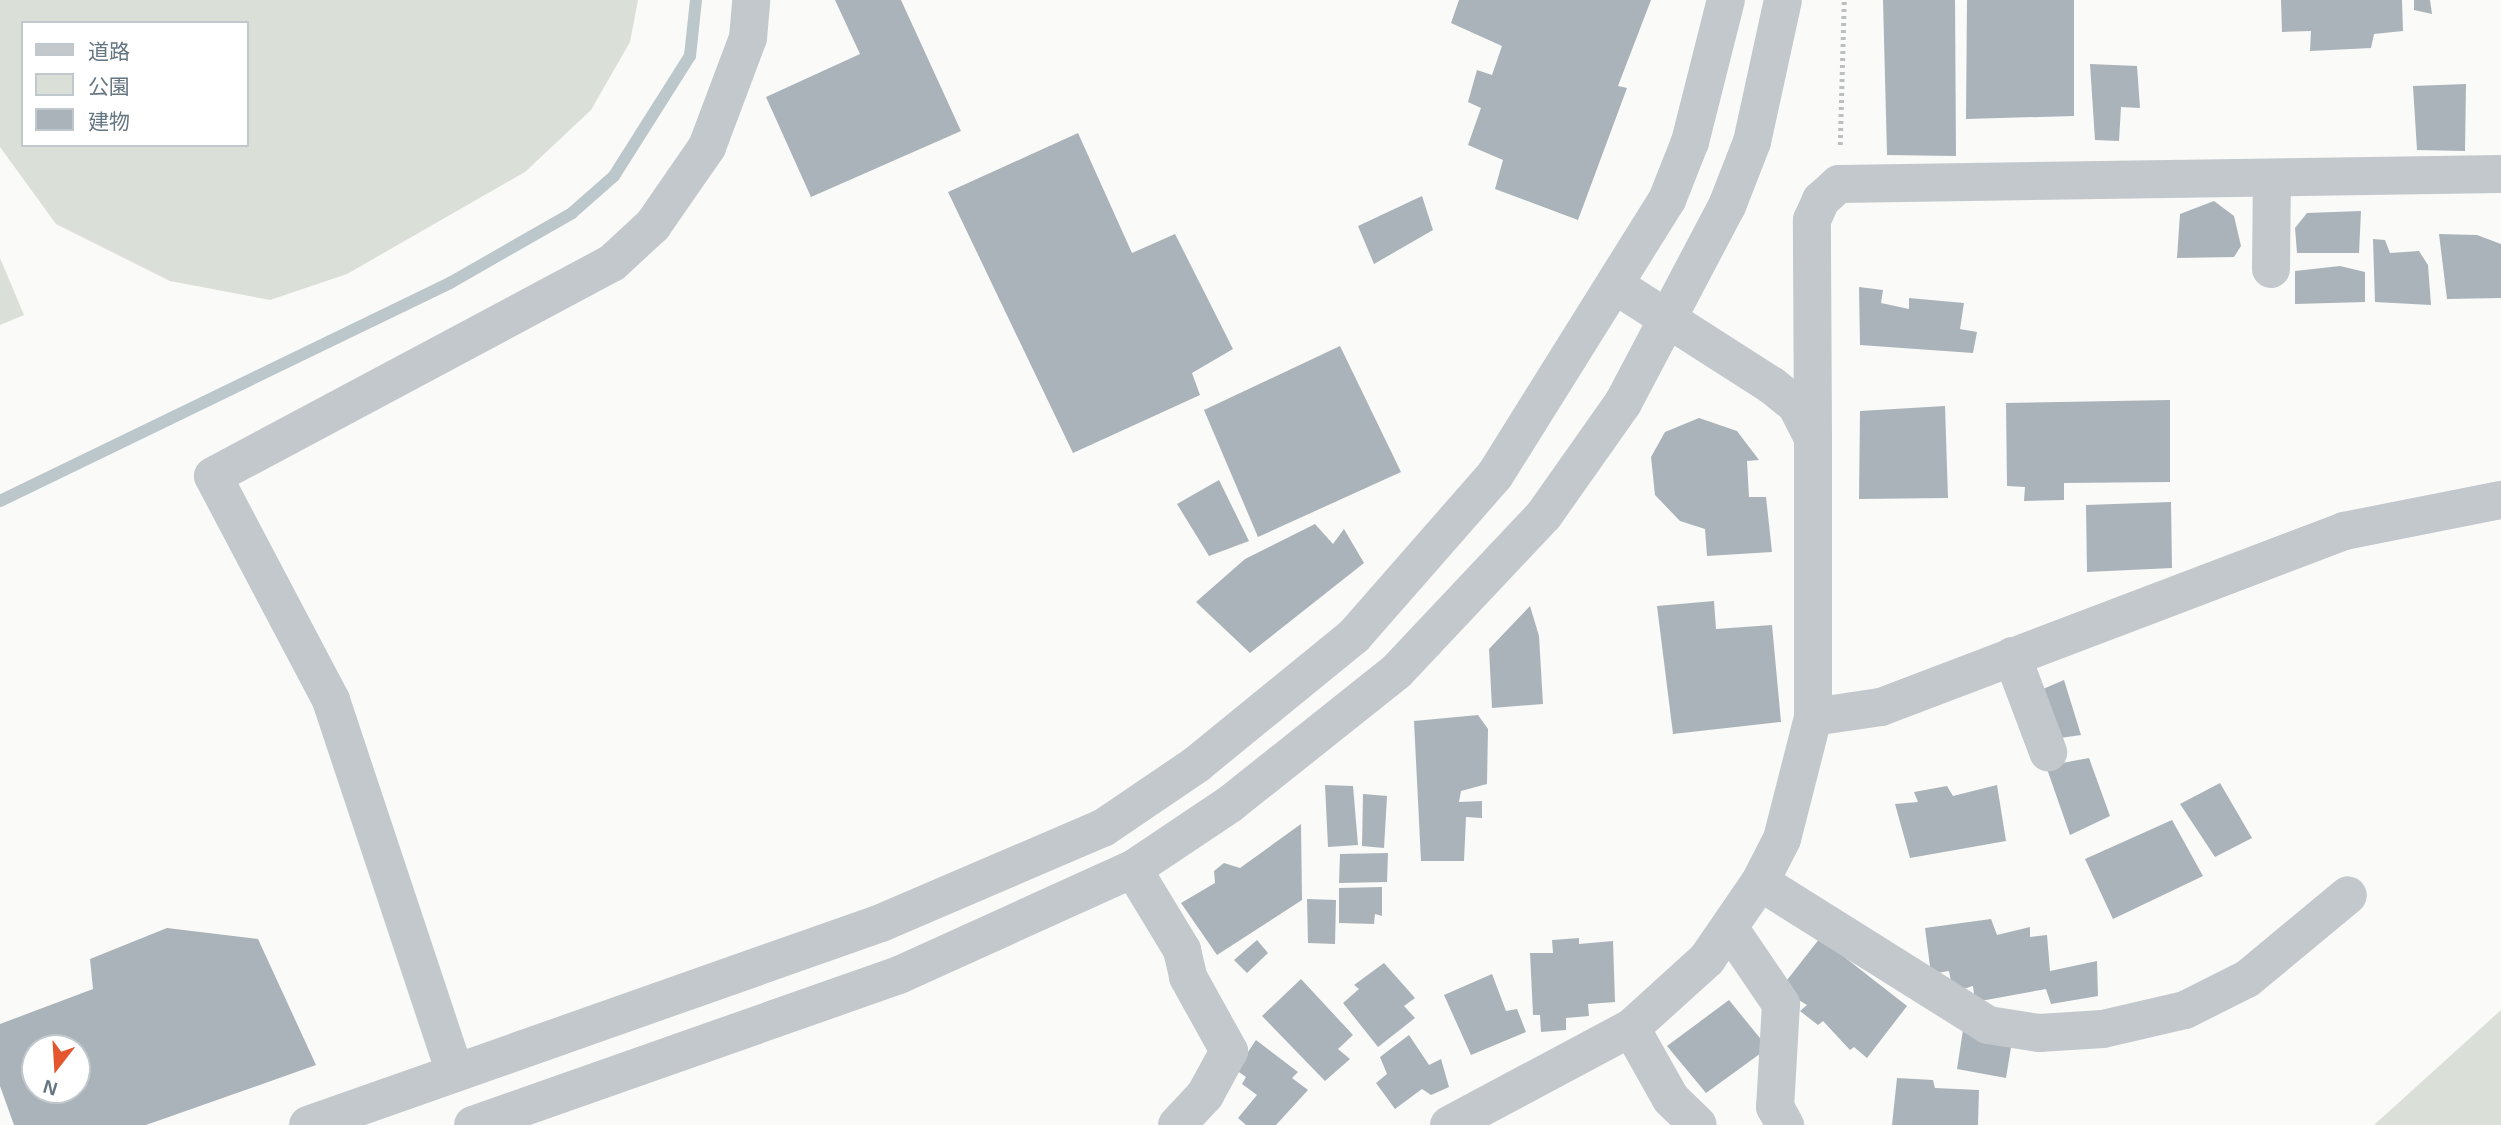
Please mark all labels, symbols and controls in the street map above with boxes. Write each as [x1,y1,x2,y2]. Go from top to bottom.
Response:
legend [21,21,248,147]
text: 道路 [88,40,130,63]
text: 公園 [88,75,130,98]
text: 建物 [88,110,130,133]
north arrow [21,1034,91,1104]
text: N [41,1076,60,1100]

